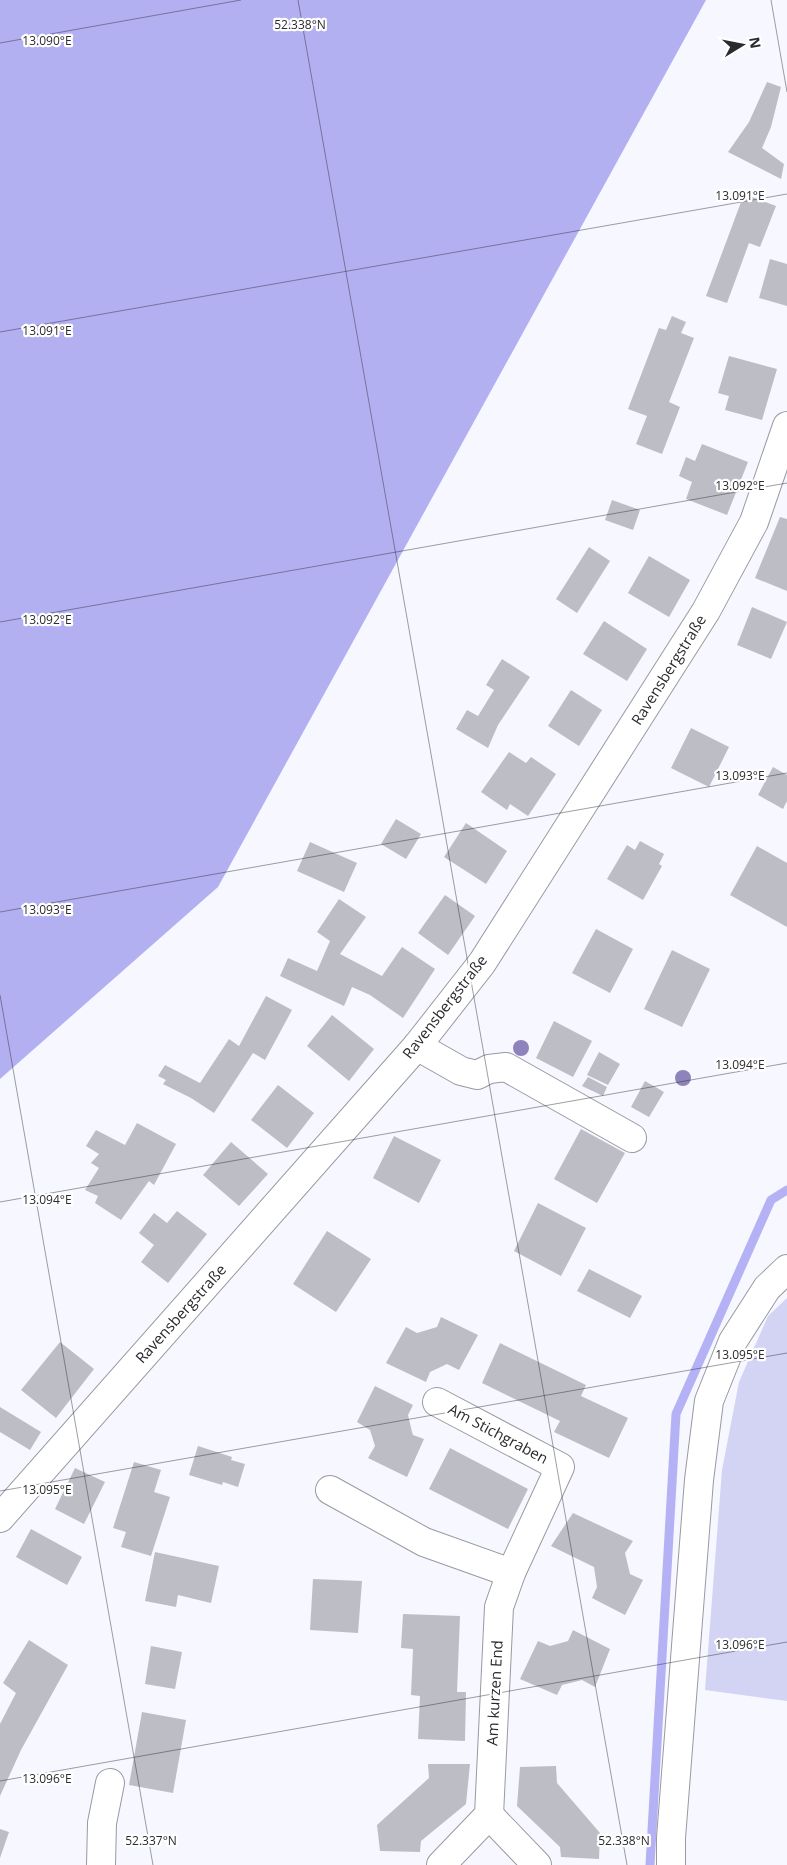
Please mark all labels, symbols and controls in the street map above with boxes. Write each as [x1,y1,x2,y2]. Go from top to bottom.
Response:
text: 52.338°N [274,16,326,33]
north arrow [717,20,767,70]
text: 13.090°E [22,32,72,49]
text: N [745,35,766,50]
text: 13.091°E [715,187,765,204]
text: 13.091°E [22,322,72,339]
text: 13.092°E [715,477,765,494]
text: 13.092°E [22,611,72,628]
street label: Ravensbergstraße [626,611,710,728]
text: 13.093°E [715,767,765,784]
text: 13.093°E [22,901,72,918]
street label: Ravensbergstraße [397,950,491,1062]
text: 13.094°E [715,1056,765,1073]
text: 13.094°E [22,1191,72,1208]
street label: Ravensbergstraße [131,1260,230,1367]
text: 13.095°E [715,1346,765,1363]
street label: Am Stichgraben [445,1398,552,1468]
text: 13.095°E [22,1481,72,1498]
text: 13.096°E [715,1636,765,1653]
street label: Am kurzen End [481,1640,507,1746]
text: 13.096°E [22,1770,72,1787]
text: 52.337°N [125,1832,177,1849]
text: 52.338°N [598,1832,650,1849]

